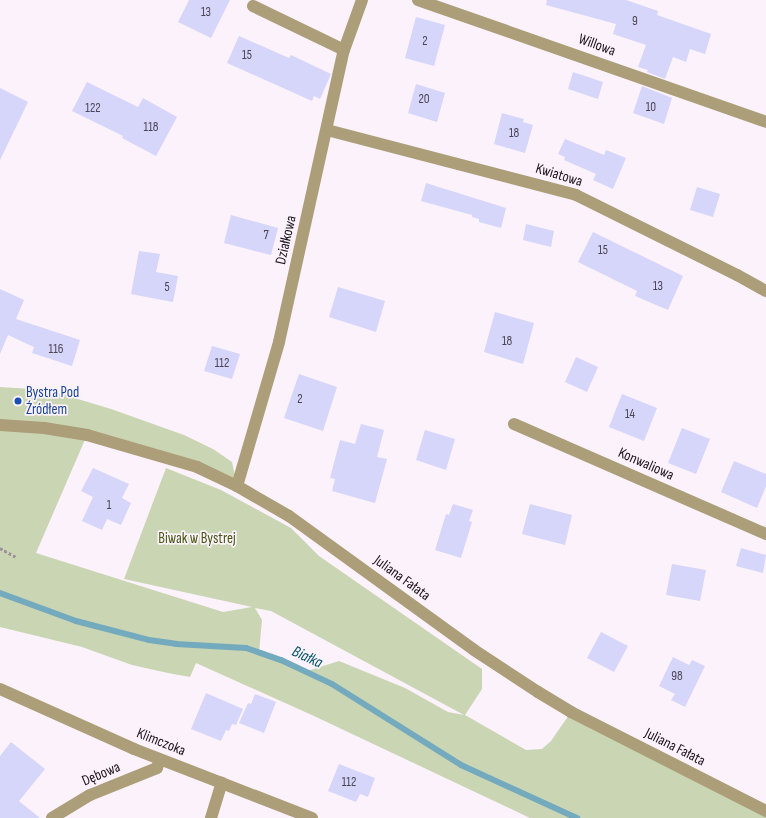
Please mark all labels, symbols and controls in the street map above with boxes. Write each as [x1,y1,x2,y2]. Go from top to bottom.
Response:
house number: 13 [201,4,211,20]
house number: 9 [632,13,638,29]
street label: Willowa [576,30,618,60]
house number: 2 [422,33,428,49]
house number: 15 [242,47,252,63]
house number: 20 [418,91,430,107]
house number: 10 [646,99,656,115]
house number: 122 [85,100,101,116]
house number: 118 [144,119,158,135]
house number: 18 [509,125,519,141]
street label: Kwiatowa [533,159,585,191]
street label: Działkowa [272,214,300,266]
house number: 7 [263,227,269,243]
house number: 15 [598,242,608,258]
house number: 13 [653,278,663,294]
house number: 5 [164,279,170,295]
house number: 18 [502,333,512,349]
house number: 116 [49,341,63,357]
house number: 112 [215,355,229,371]
place label: Bystra Pod Źródłem [26,383,79,418]
house number: 2 [297,391,303,407]
marker: Bystra Pod Źródłem [13,396,23,406]
house number: 14 [625,406,635,422]
street label: Konwaliowa [615,444,677,484]
house number: 1 [107,497,111,513]
park label: Biwak w Bystrej [158,530,236,548]
street label: Juliana Fałata [370,551,434,605]
water label: Białka [289,643,325,673]
house number: 98 [671,668,683,684]
street label: Klimczoka [134,724,188,760]
street label: Juliana Fałata [642,724,708,770]
street label: Dębowa [79,758,123,790]
house number: 112 [342,774,356,790]

